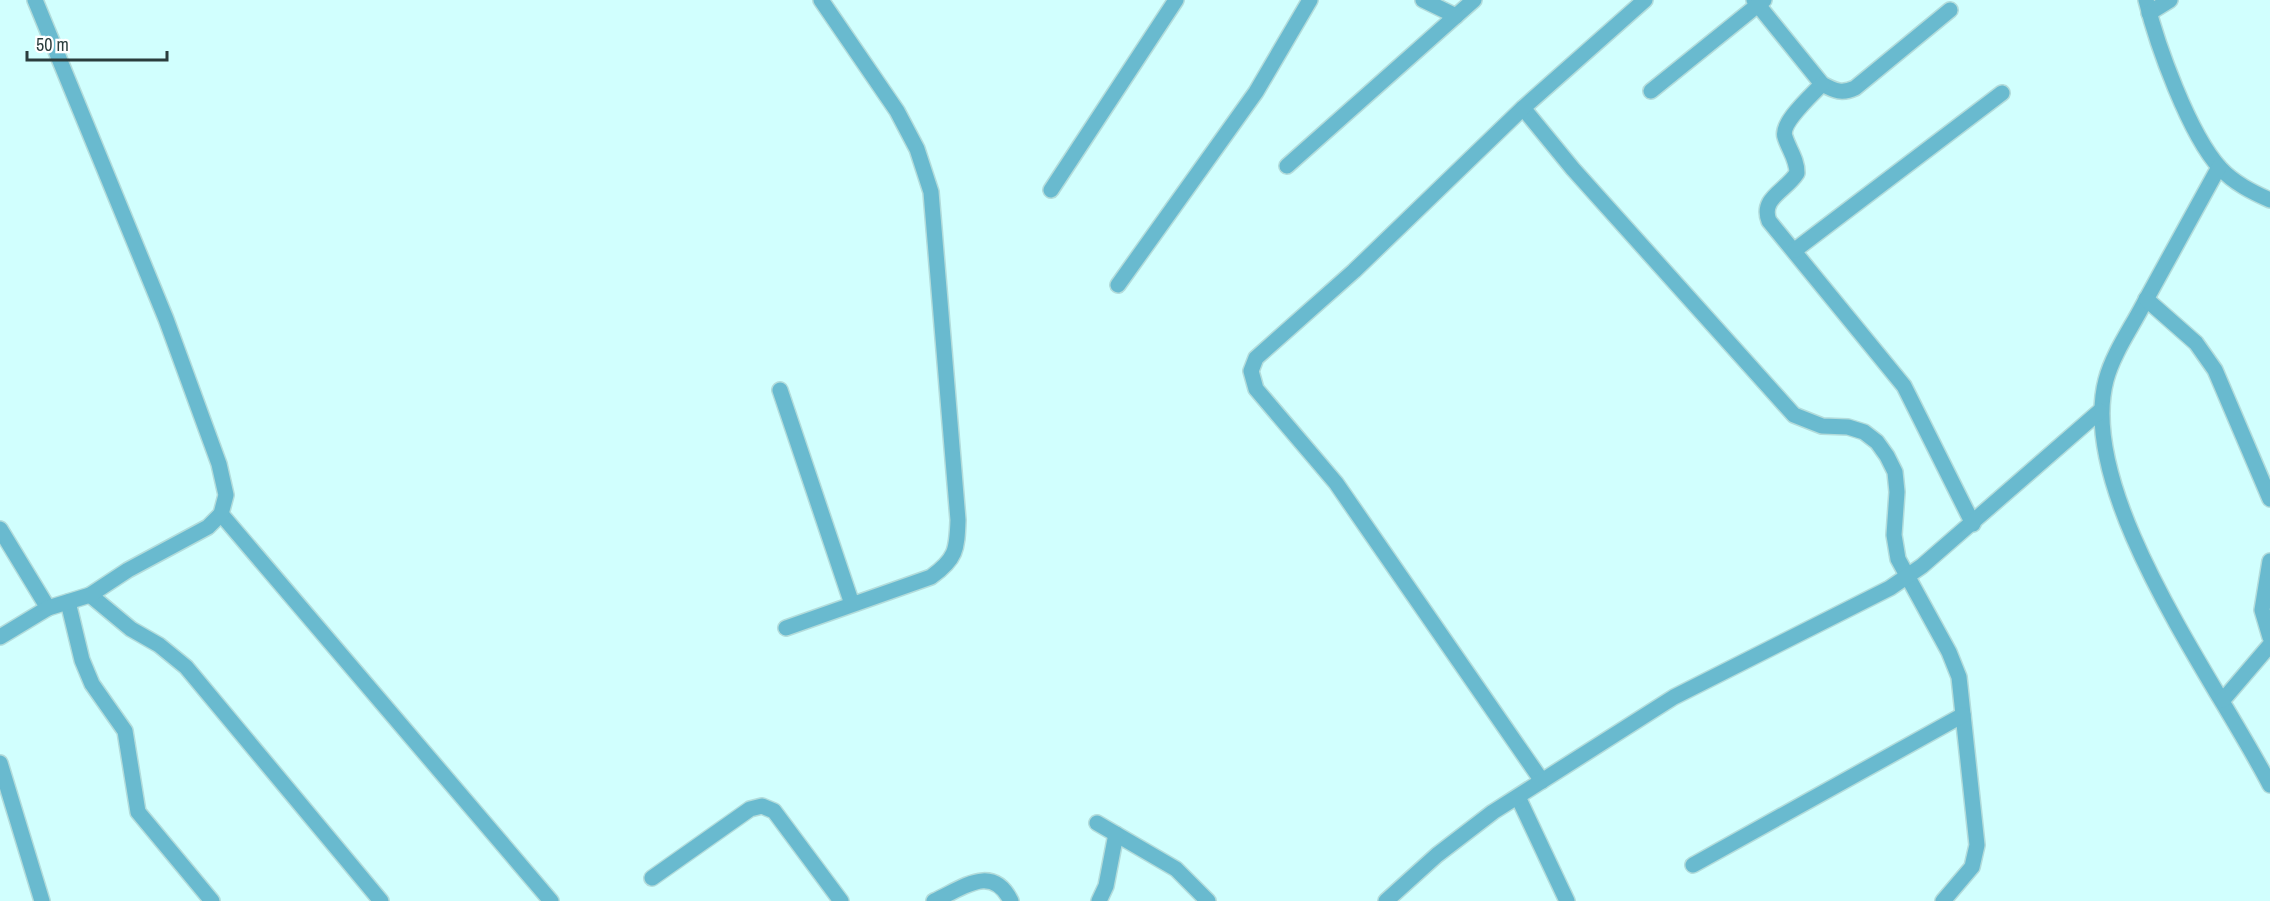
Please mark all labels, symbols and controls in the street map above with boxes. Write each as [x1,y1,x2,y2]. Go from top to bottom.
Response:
scale bar [27,24,166,62]
text: 50 m [36,32,69,57]

